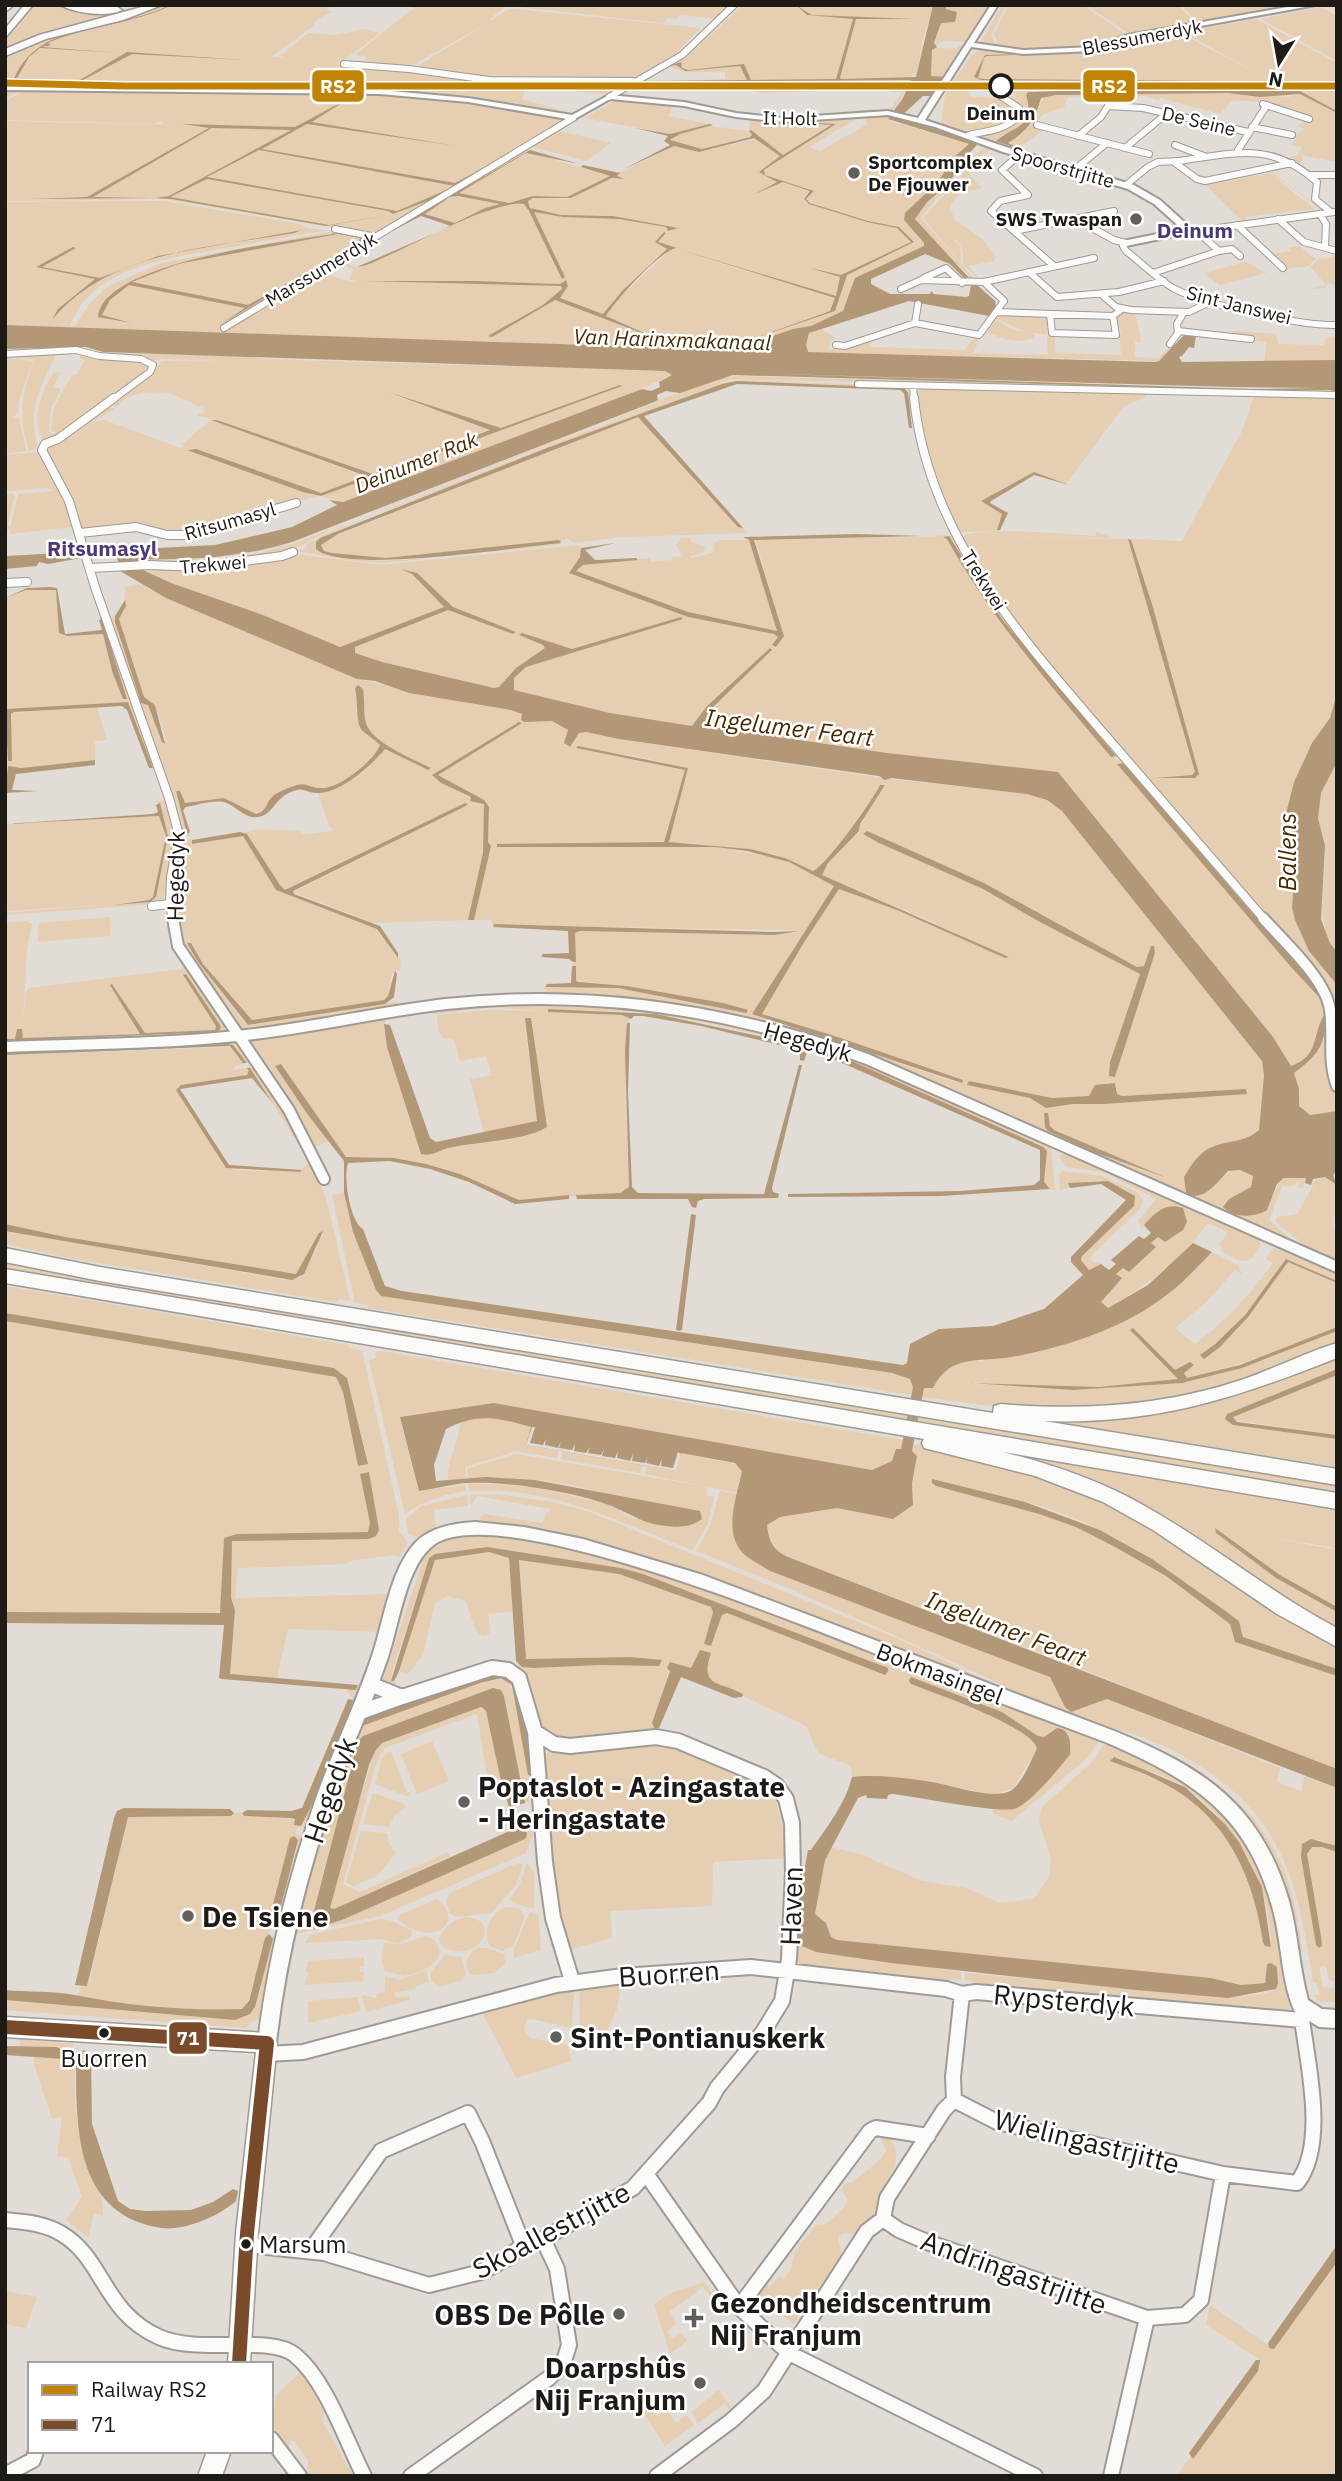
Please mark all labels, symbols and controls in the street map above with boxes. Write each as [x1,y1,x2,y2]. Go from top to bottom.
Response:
street label: Blessumerdyk [1080,14,1204,60]
north arrow [1244,28,1314,98]
text: N [1267,67,1285,93]
line badge: RS2 [311,69,365,103]
line badge: RS2 [1082,69,1136,103]
text: RS2 [320,74,356,98]
marker: Deinum [989,74,1013,98]
text: RS2 [1091,74,1127,98]
place label: Deinum [967,101,1036,125]
street label: De Seine [1160,101,1238,141]
street label: It Holt [763,106,817,130]
street label: Spoorstrjitte [1009,141,1117,193]
place label: Sportcomplex De Fjouwer [868,150,993,196]
marker: Sportcomplex De Fjouwer [846,165,862,181]
place label: SWS Twaspan [995,207,1122,231]
marker: SWS Twaspan [1128,211,1144,227]
district label: Deinum [1157,216,1233,244]
street label: Marssumerdyk [261,226,381,312]
street label: Sint Janswei [1184,280,1294,330]
water label: Van Harinxmakanaal [573,322,772,356]
water label: Deinumer Rak [350,424,483,499]
street label: Ritsumasyl [182,497,278,545]
district label: Ritsumasyl [47,534,157,562]
street label: Trekwei [956,545,1012,615]
street label: Trekwei [179,549,247,579]
water label: Ingelumer Feart [703,701,876,753]
water label: Ballens [1271,813,1303,891]
street label: Hegedyk [159,831,191,921]
street label: Hegedyk [760,1014,856,1068]
water label: Ingelumer Feart [921,1583,1092,1674]
street label: Bokmasingel [872,1635,1008,1711]
street label: Hegedyk [295,1732,365,1848]
place label: Poptaslot - Azingastate - Heringastate [478,1768,785,1837]
marker: Poptaslot - Azingastate - Heringastate [456,1794,472,1810]
street label: Haven [771,1866,811,1946]
place label: De Tsiene [202,1898,329,1935]
marker: De Tsiene [180,1908,196,1924]
street label: Buorren [617,1951,721,1995]
street label: Rypsterdyk [992,1975,1136,2025]
place label: Sint-Pontianuskerk [570,2019,826,2056]
line badge: 71 [168,2021,208,2055]
marker: Buorren [97,2026,111,2040]
text: 71 [177,2026,200,2050]
marker: Sint-Pontianuskerk [548,2029,564,2045]
place label: Buorren [60,2042,148,2074]
street label: Wielingastrjitte [990,2100,1184,2182]
street label: Skoallestrjitte [466,2173,636,2287]
street label: Andringastrjitte [916,2221,1112,2323]
place label: Marsum [259,2228,346,2260]
marker: Marsum [239,2237,253,2251]
place label: Gezondheidscentrum Nij Franjum [710,2284,992,2353]
place label: OBS De Pôlle [434,2296,605,2333]
marker: OBS De Pôlle [611,2306,627,2322]
marker: Gezondheidscentrum Nij Franjum [684,2308,704,2328]
place label: Doarpshûs Nij Franjum [534,2349,686,2418]
legend [28,2362,273,2453]
text: Railway RS2 [91,2375,207,2403]
marker: Doarpshûs Nij Franjum [692,2375,708,2391]
text: 71 [91,2410,116,2438]

